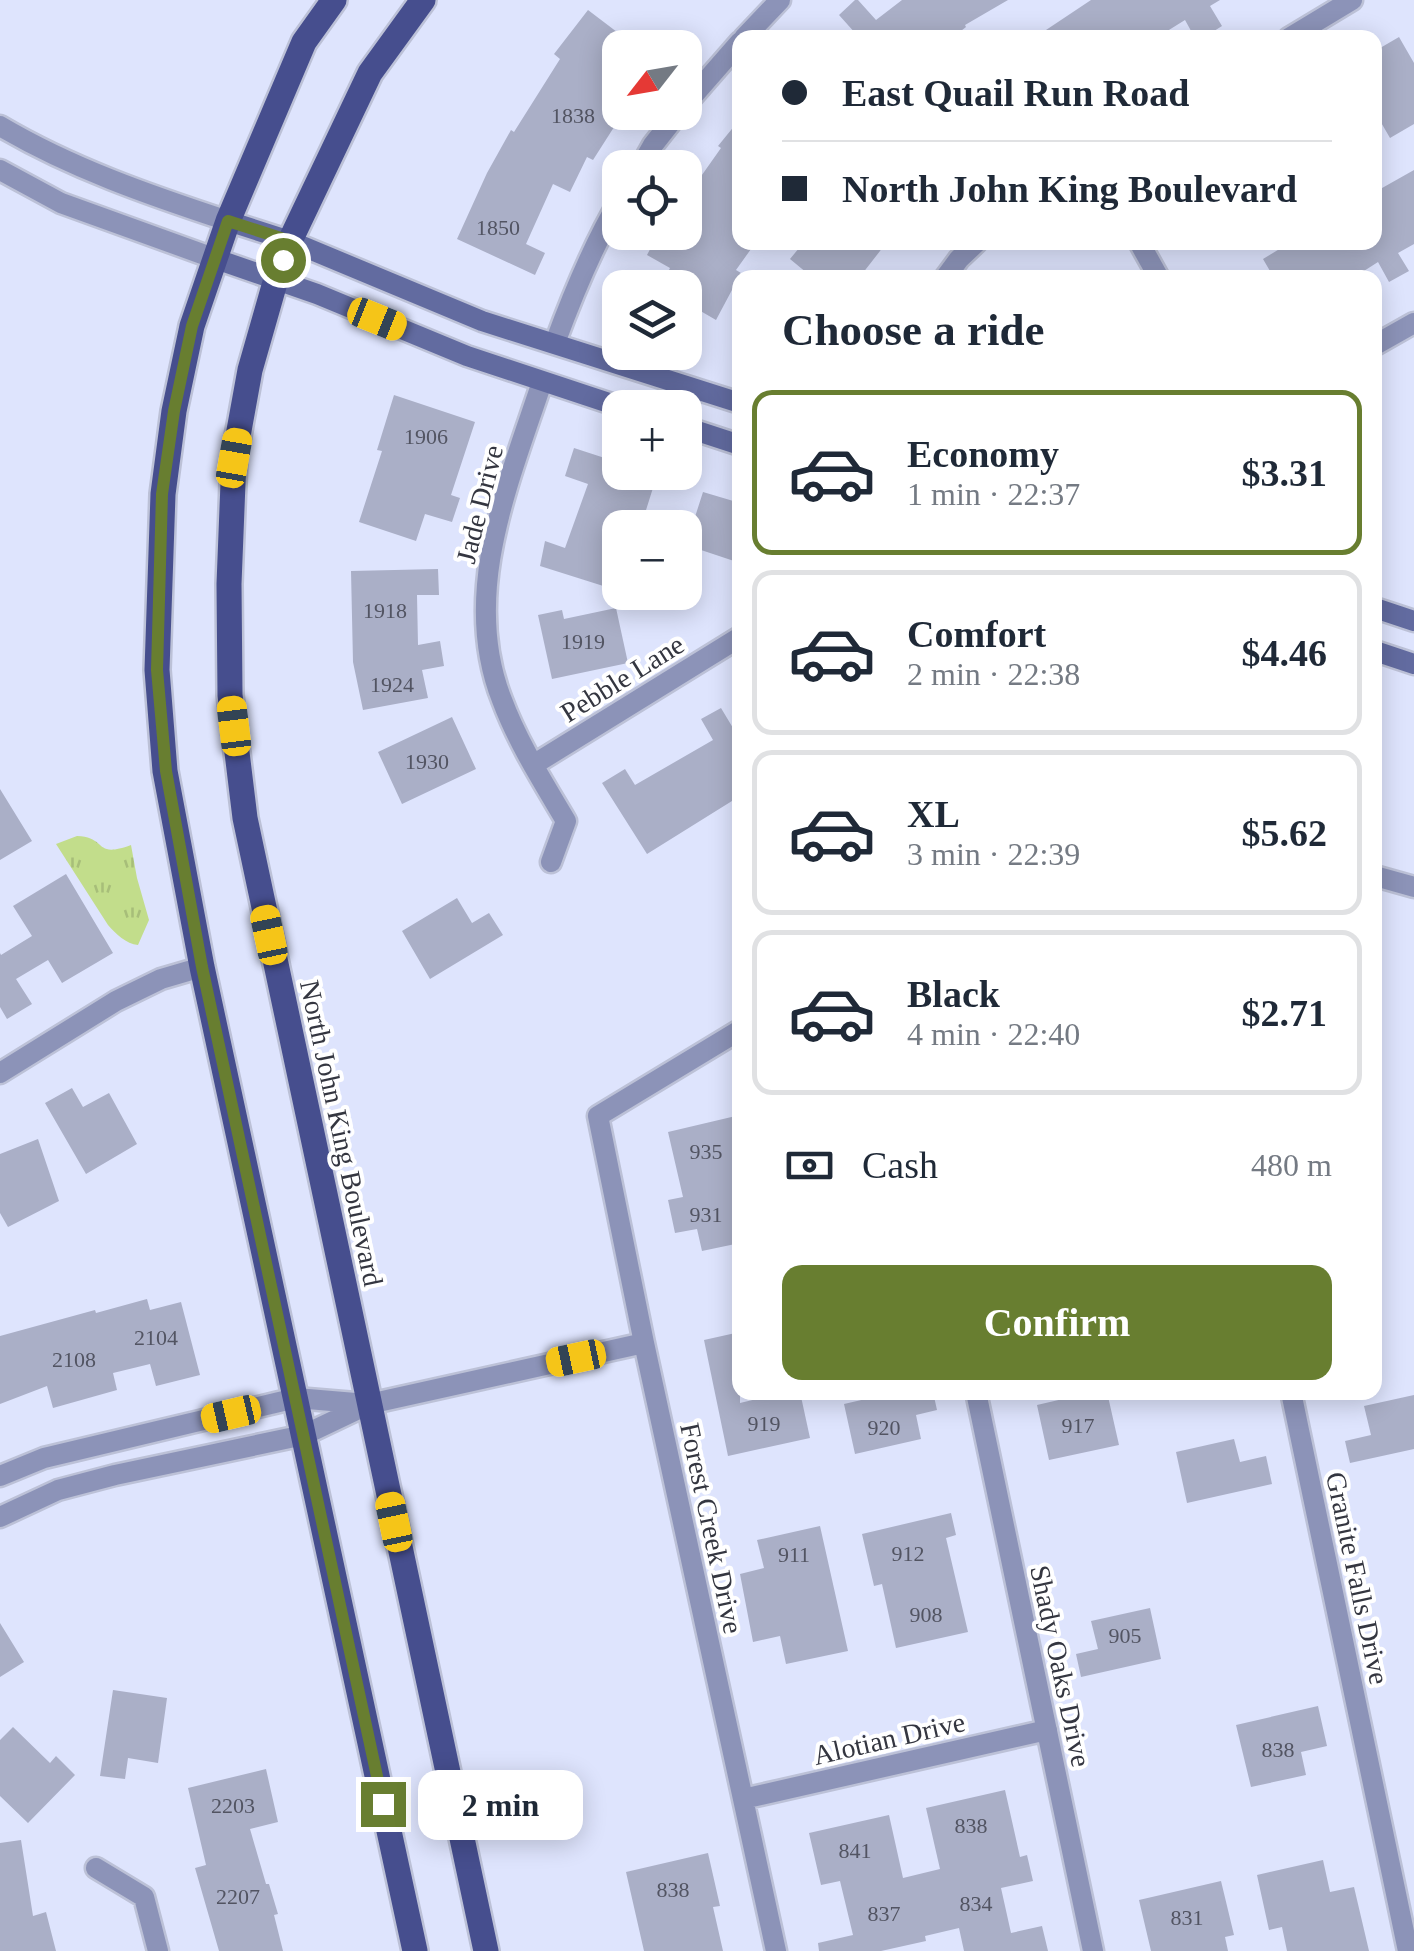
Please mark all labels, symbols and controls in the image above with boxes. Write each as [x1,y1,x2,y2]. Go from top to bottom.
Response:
north arrow [602,30,702,130]
map controls [602,30,702,610]
text: East Quail Run Road [842,72,1189,114]
house number: 1838 [551,103,595,128]
button: locate [602,150,702,250]
text: North John King Boulevard [842,168,1297,210]
house number: 1850 [476,215,520,240]
route start [261,238,306,283]
button: layers [602,270,702,370]
car [344,294,410,344]
text: Choose a ride [782,305,1045,355]
button: + [602,390,702,490]
house number: 1906 [404,424,448,449]
car [214,426,254,490]
icon: car [787,428,877,518]
text: Economy [907,433,1059,475]
street label: Jade Drive [450,442,509,566]
text: $3.31 [1242,452,1327,494]
text: 1 min · 22:37 [907,476,1080,512]
button: − [602,510,702,610]
house number: 1918 [363,598,407,623]
icon: car [787,608,877,698]
text: Comfort [907,613,1046,655]
street label: Pebble Lane [555,628,689,728]
house number: 1919 [561,629,605,654]
text: $4.46 [1242,632,1327,674]
text: 2 min · 22:38 [907,656,1080,692]
house number: 1924 [370,672,414,697]
car [215,694,253,758]
house number: 1930 [405,749,449,774]
icon: car [787,788,877,878]
text: XL [907,793,960,835]
text: $5.62 [1242,812,1327,854]
text: 3 min · 22:39 [907,836,1080,872]
car [248,903,290,967]
icon: car [787,968,877,1058]
text: Black [907,973,1000,1015]
street label: North John King Boulevard [294,977,389,1289]
text: $2.71 [1242,992,1327,1034]
text: 4 min · 22:40 [907,1016,1080,1052]
icon: cash [782,1138,837,1193]
house number: 935 [690,1139,723,1164]
text: Cash [862,1144,938,1186]
text: 480 m [1251,1147,1332,1183]
house number: 931 [690,1202,723,1227]
button: Confirm [782,1265,1332,1380]
house number: 2104 [134,1325,178,1350]
car [544,1337,608,1379]
house number: 2108 [52,1347,96,1372]
car [198,1393,264,1435]
house number: 919 [748,1411,781,1436]
house number: 917 [1062,1413,1095,1438]
house number: 920 [868,1415,901,1440]
street label: Forest Creek Drive [674,1420,749,1636]
street label: Granite Falls Drive [1320,1469,1395,1687]
car [373,1490,415,1554]
house number: 912 [892,1541,925,1566]
house number: 911 [778,1542,810,1567]
street label: Shady Oaks Drive [1024,1562,1097,1770]
house number: 908 [910,1602,943,1627]
house number: 905 [1109,1623,1142,1648]
street label: Alotian Drive [810,1706,968,1771]
house number: 838 [1262,1737,1295,1762]
callout: 2 min [418,1769,583,1839]
route end [361,1782,406,1827]
text: 2 min [462,1787,539,1823]
house number: 2203 [211,1793,255,1818]
house number: 838 [955,1813,988,1838]
house number: 841 [839,1838,872,1863]
house number: 838 [657,1877,690,1902]
house number: 2207 [216,1884,260,1909]
house number: 834 [960,1891,993,1916]
house number: 837 [868,1901,901,1926]
house number: 831 [1171,1905,1204,1930]

